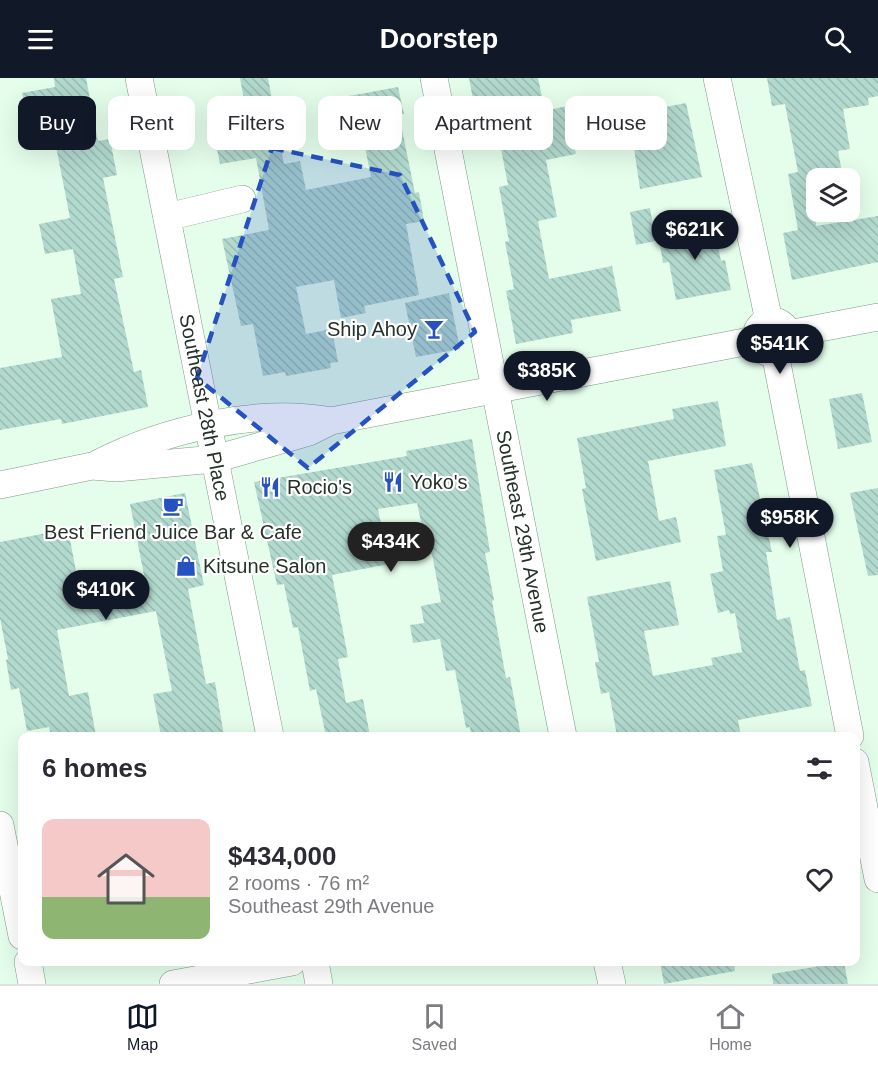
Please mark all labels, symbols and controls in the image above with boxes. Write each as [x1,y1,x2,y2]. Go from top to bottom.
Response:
icon: menu [24,23,57,56]
icon: search [821,23,854,56]
text: Doorstep [380,24,498,54]
chip: Buy [18,96,96,150]
chip: Rent [108,96,195,150]
chip: Filters [207,96,306,150]
chip: New [318,96,402,150]
chip: Apartment [414,96,553,150]
chip: House [565,96,667,150]
map controls [806,168,860,222]
button: layers [806,168,860,222]
pin: $621K [653,210,737,261]
text: $621K [666,218,724,240]
street label: Southeast 28th Place [175,312,234,503]
bar icon: Ship Ahoy [422,317,446,341]
place label: Ship Ahoy [327,318,417,340]
pin: $541K [738,324,822,375]
text: $541K [751,332,809,354]
pin: $385K [505,351,589,402]
text: $385K [518,359,576,381]
street label: Southeast 29th Avenue [492,428,554,635]
restaurant icon: Yoko's [381,470,405,494]
place label: Yoko's [410,471,468,493]
restaurant icon: Rocio's [258,475,282,499]
place label: Rocio's [287,476,352,498]
cafe icon: Best Friend Juice Bar & Cafe [161,494,185,518]
pin: $958K [748,498,832,549]
text: $958K [761,506,819,528]
place label: Best Friend Juice Bar & Cafe [44,521,302,543]
pin: $434K [349,522,433,573]
text: $434K [362,530,420,552]
shop icon: Kitsune Salon [174,554,198,578]
place label: Kitsune Salon [203,555,326,577]
pin: $410K [64,570,148,621]
text: $410K [77,578,135,600]
icon: filters [803,752,836,785]
text: 6 homes [42,753,148,783]
text: $434,000 [228,841,336,871]
icon: home [90,843,162,915]
icon: heart [803,863,836,896]
text: 2 rooms · 76 m² [228,872,369,894]
text: Southeast 29th Avenue [228,895,434,917]
tab: Map [126,1000,159,1054]
tab: Saved [411,1000,457,1054]
tab: Home [709,1000,752,1054]

